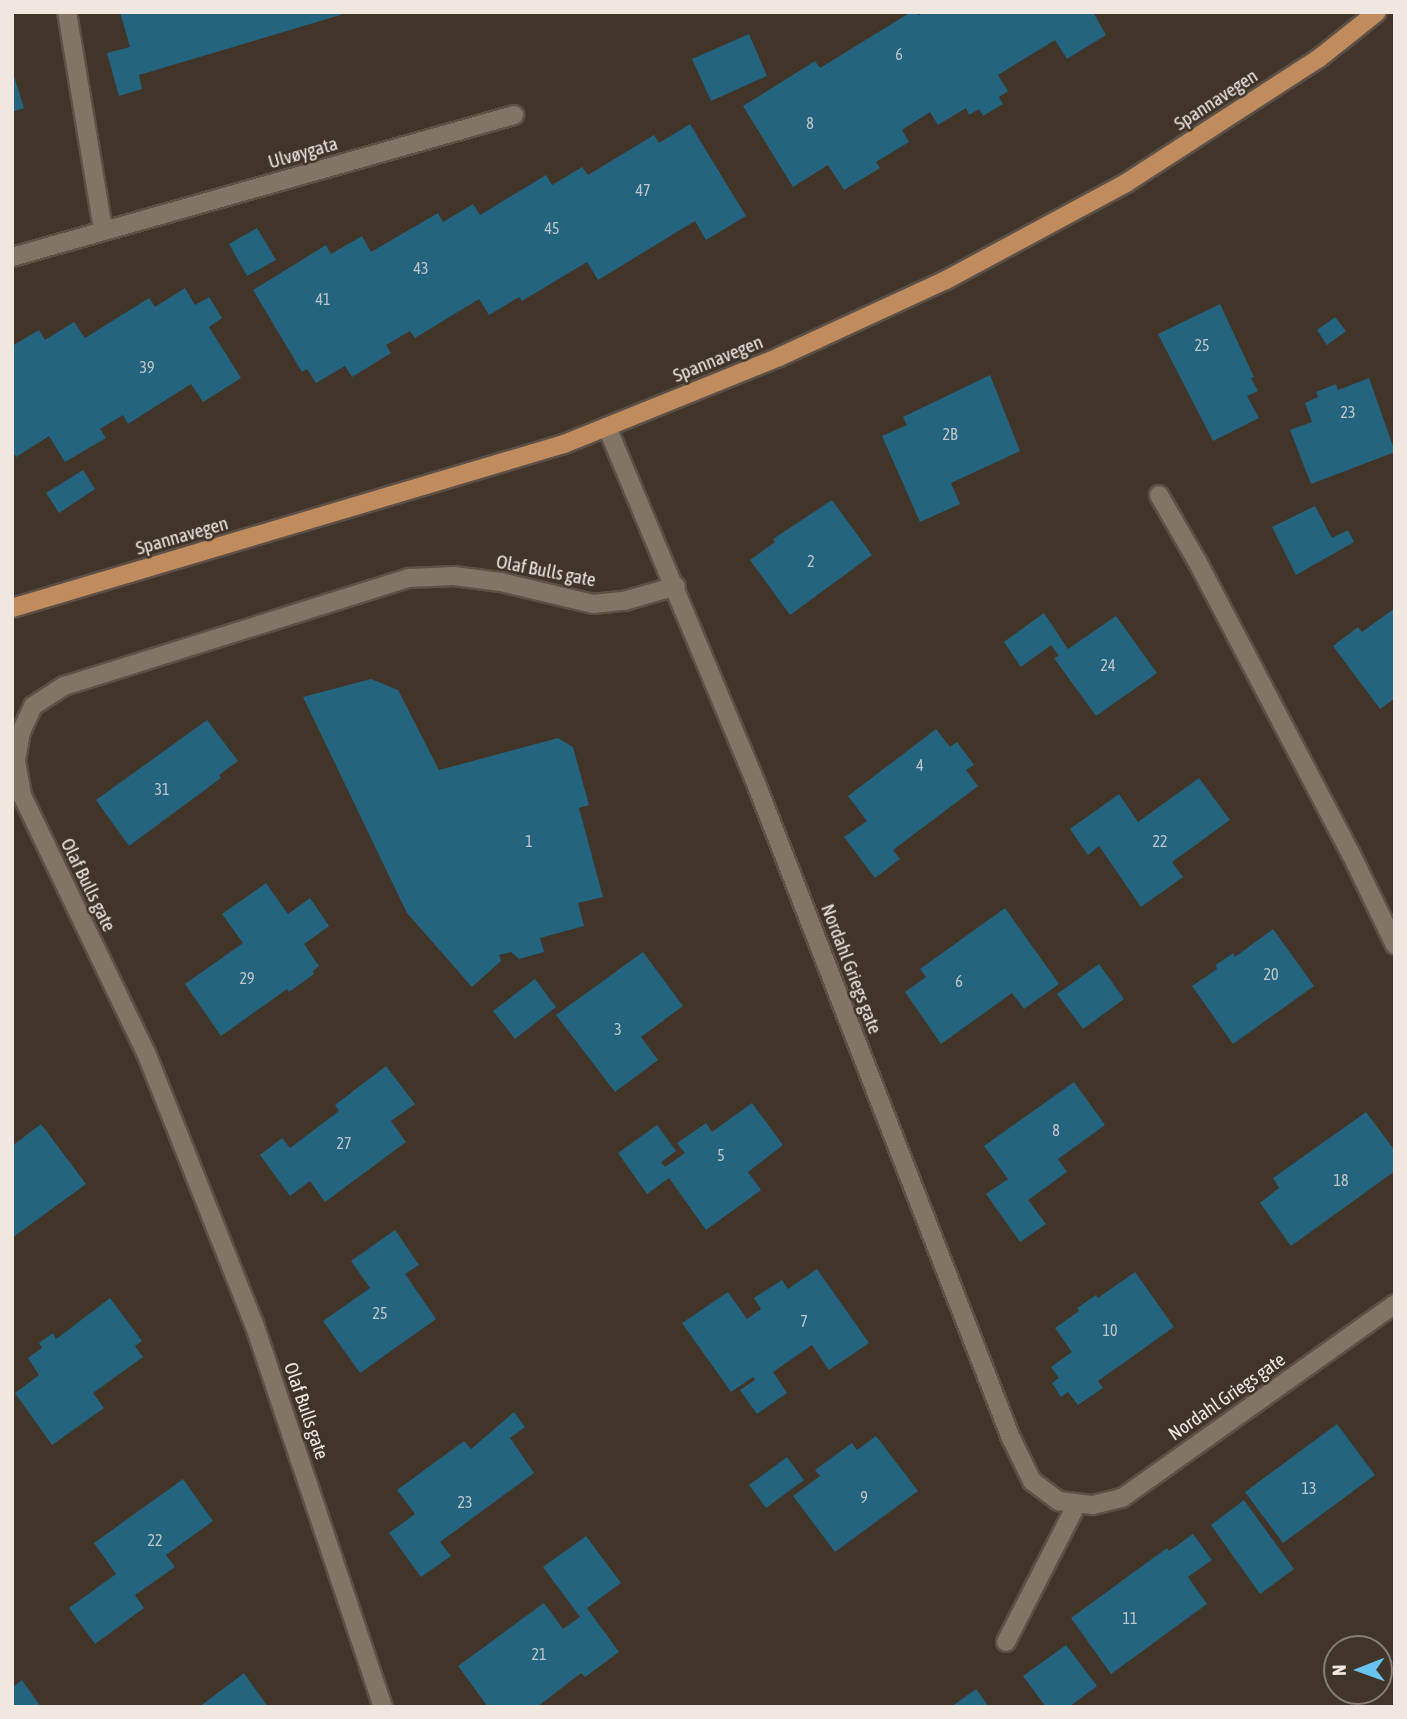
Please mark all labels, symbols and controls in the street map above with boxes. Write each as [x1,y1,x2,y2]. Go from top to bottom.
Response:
house number: 6 [895,44,903,64]
street label: Spannavegen [1170,65,1262,135]
house number: 8 [806,113,814,133]
street label: Ulvøygata [266,132,340,174]
house number: 47 [635,180,651,200]
house number: 45 [544,218,560,238]
house number: 43 [413,258,429,278]
house number: 41 [315,289,331,309]
street label: Spannavegen [670,331,766,387]
house number: 25 [1194,335,1210,355]
house number: 39 [139,357,155,377]
house number: 23 [1340,402,1356,422]
house number: 2B [942,424,958,444]
street label: Spannavegen [133,512,231,560]
street label: Olaf Bulls gate [494,550,598,592]
house number: 2 [807,551,815,571]
house number: 24 [1100,655,1116,675]
house number: 4 [916,755,924,775]
house number: 31 [154,779,170,799]
house number: 1 [525,831,533,851]
house number: 22 [1152,831,1168,851]
street label: Olaf Bulls gate [56,835,120,935]
street label: Nordahl Griegs gate [816,901,886,1037]
house number: 20 [1263,964,1279,984]
house number: 29 [239,968,255,988]
house number: 6 [955,971,963,991]
house number: 3 [614,1019,622,1039]
house number: 8 [1052,1120,1060,1140]
house number: 27 [336,1133,352,1153]
house number: 5 [717,1145,725,1165]
house number: 18 [1333,1170,1349,1190]
house number: 25 [372,1303,388,1323]
house number: 7 [800,1311,808,1331]
house number: 10 [1102,1320,1118,1340]
street label: Nordahl Griegs gate [1164,1348,1290,1446]
street label: Olaf Bulls gate [279,1360,333,1462]
house number: 13 [1301,1478,1317,1498]
house number: 9 [860,1487,868,1507]
house number: 23 [457,1492,473,1512]
house number: 22 [147,1530,163,1550]
house number: 11 [1122,1608,1138,1628]
north arrow [1323,1635,1393,1705]
house number: 21 [531,1644,547,1664]
text: N [1328,1665,1350,1676]

